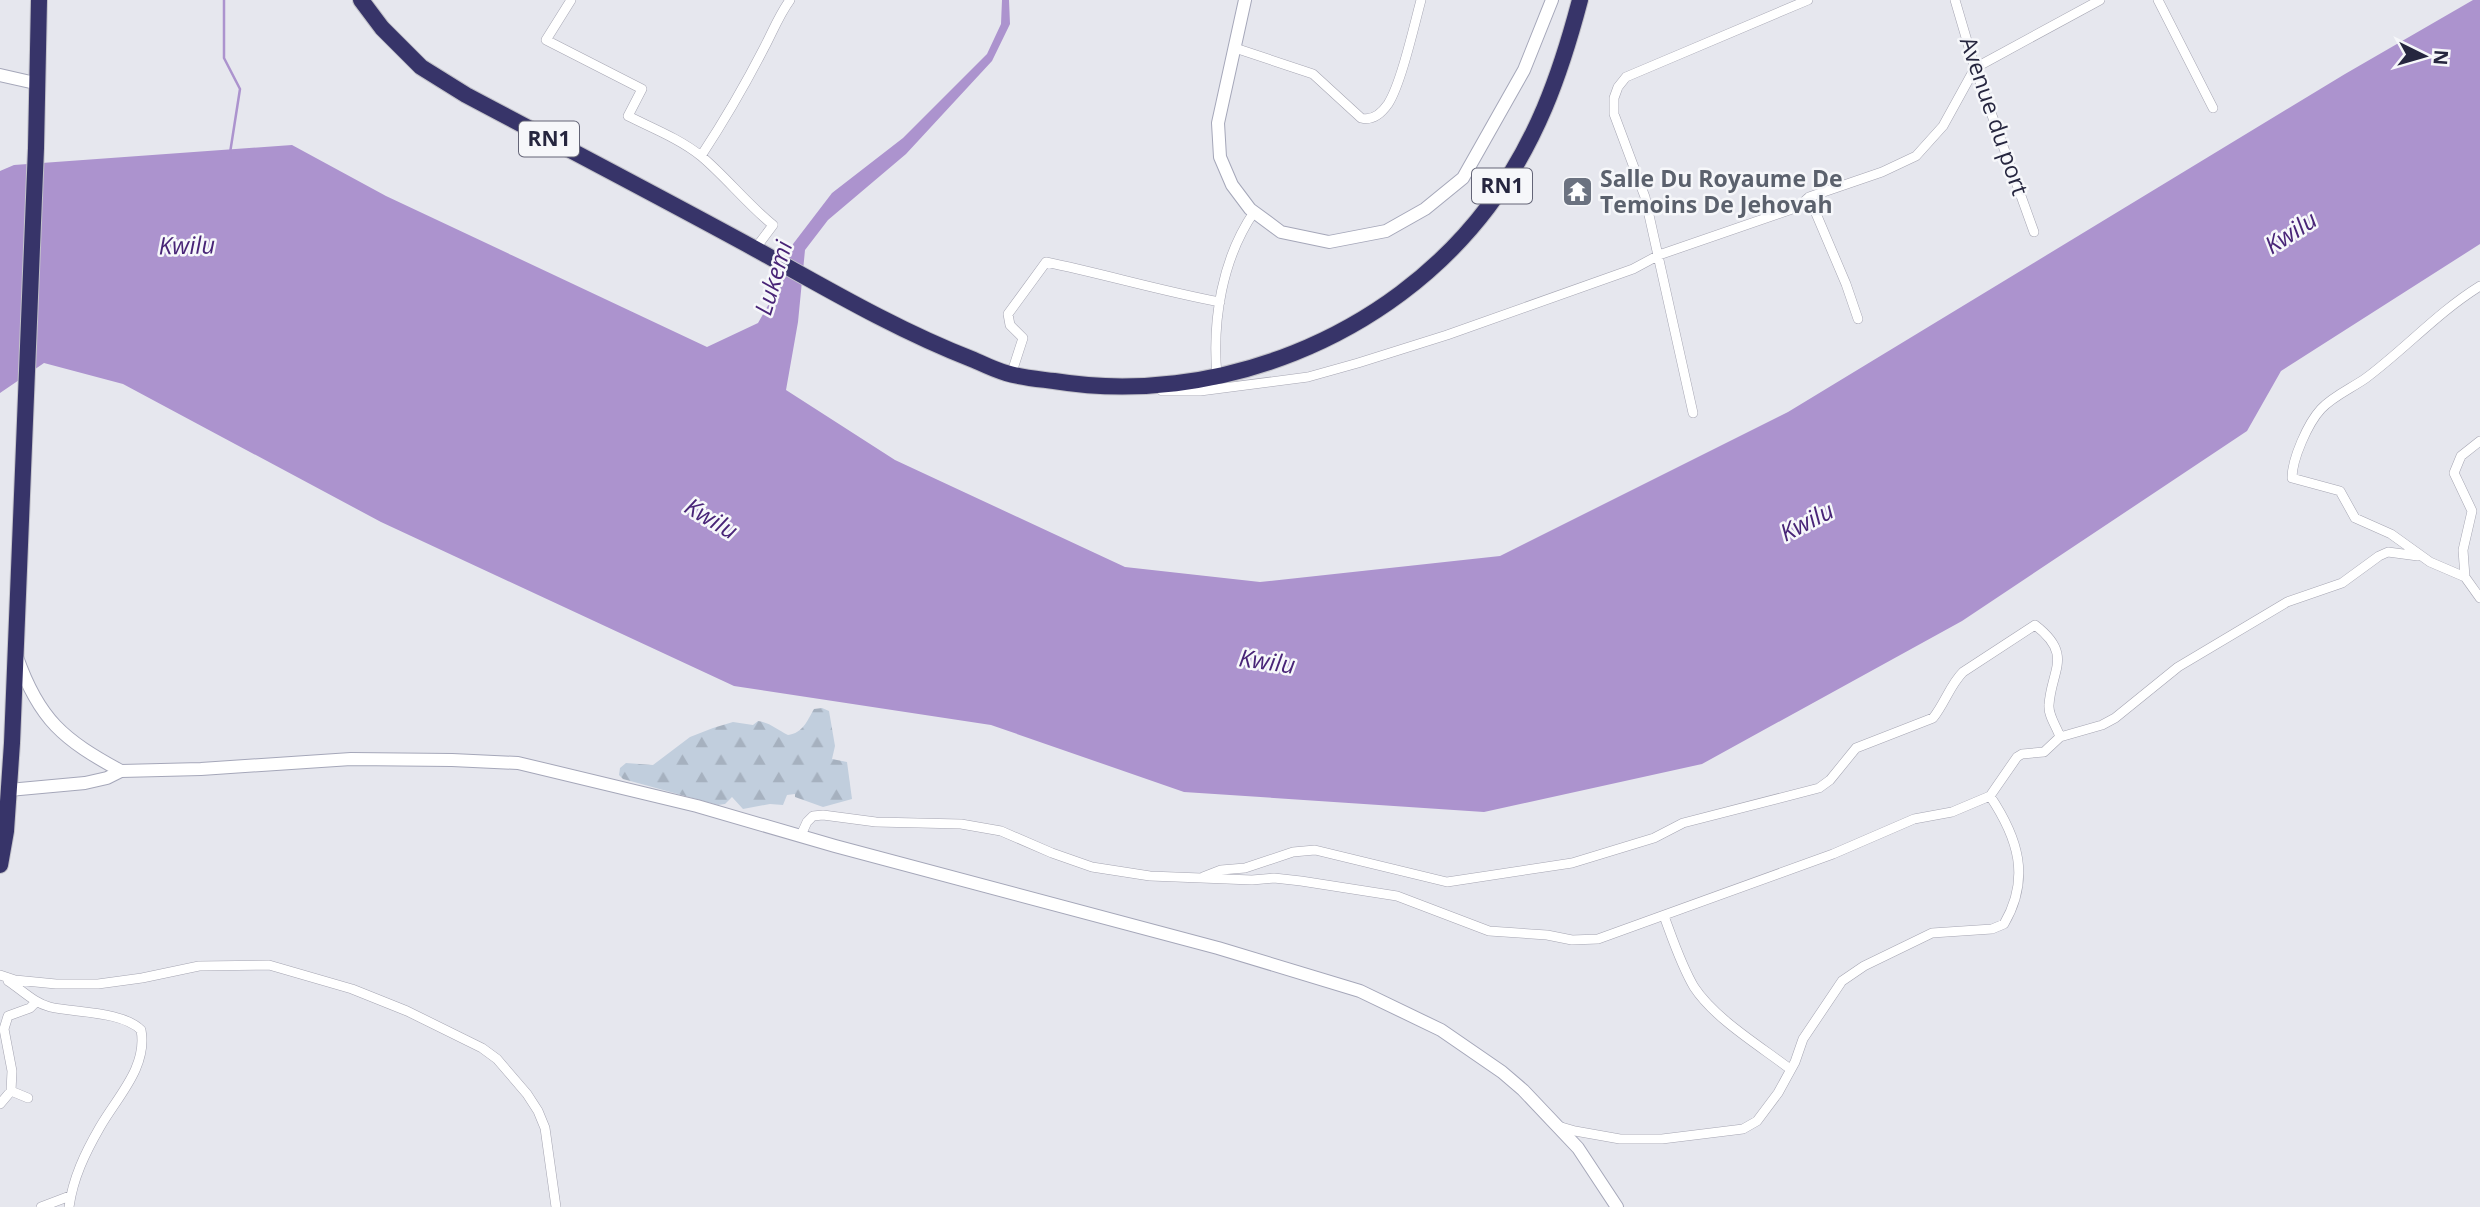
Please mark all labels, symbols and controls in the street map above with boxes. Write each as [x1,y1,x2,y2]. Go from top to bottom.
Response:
north arrow [2389,21,2459,91]
street label: Avenue du port [1953,32,2037,199]
text: N [2427,49,2455,66]
road number: RN1 [519,122,579,156]
place label: Salle Du Royaume De Temoins De Jehovah [1600,162,1843,220]
road number: RN1 [1472,168,1532,204]
temple icon: Salle Du Royaume De Temoins De Jehovah [1560,175,1594,209]
water label: Kwilu [2257,202,2323,261]
water label: Kwilu [158,228,216,261]
water label: Lukemi [746,236,800,319]
water label: Kwilu [679,489,745,547]
water label: Kwilu [1774,493,1839,548]
water label: Kwilu [1237,640,1298,681]

